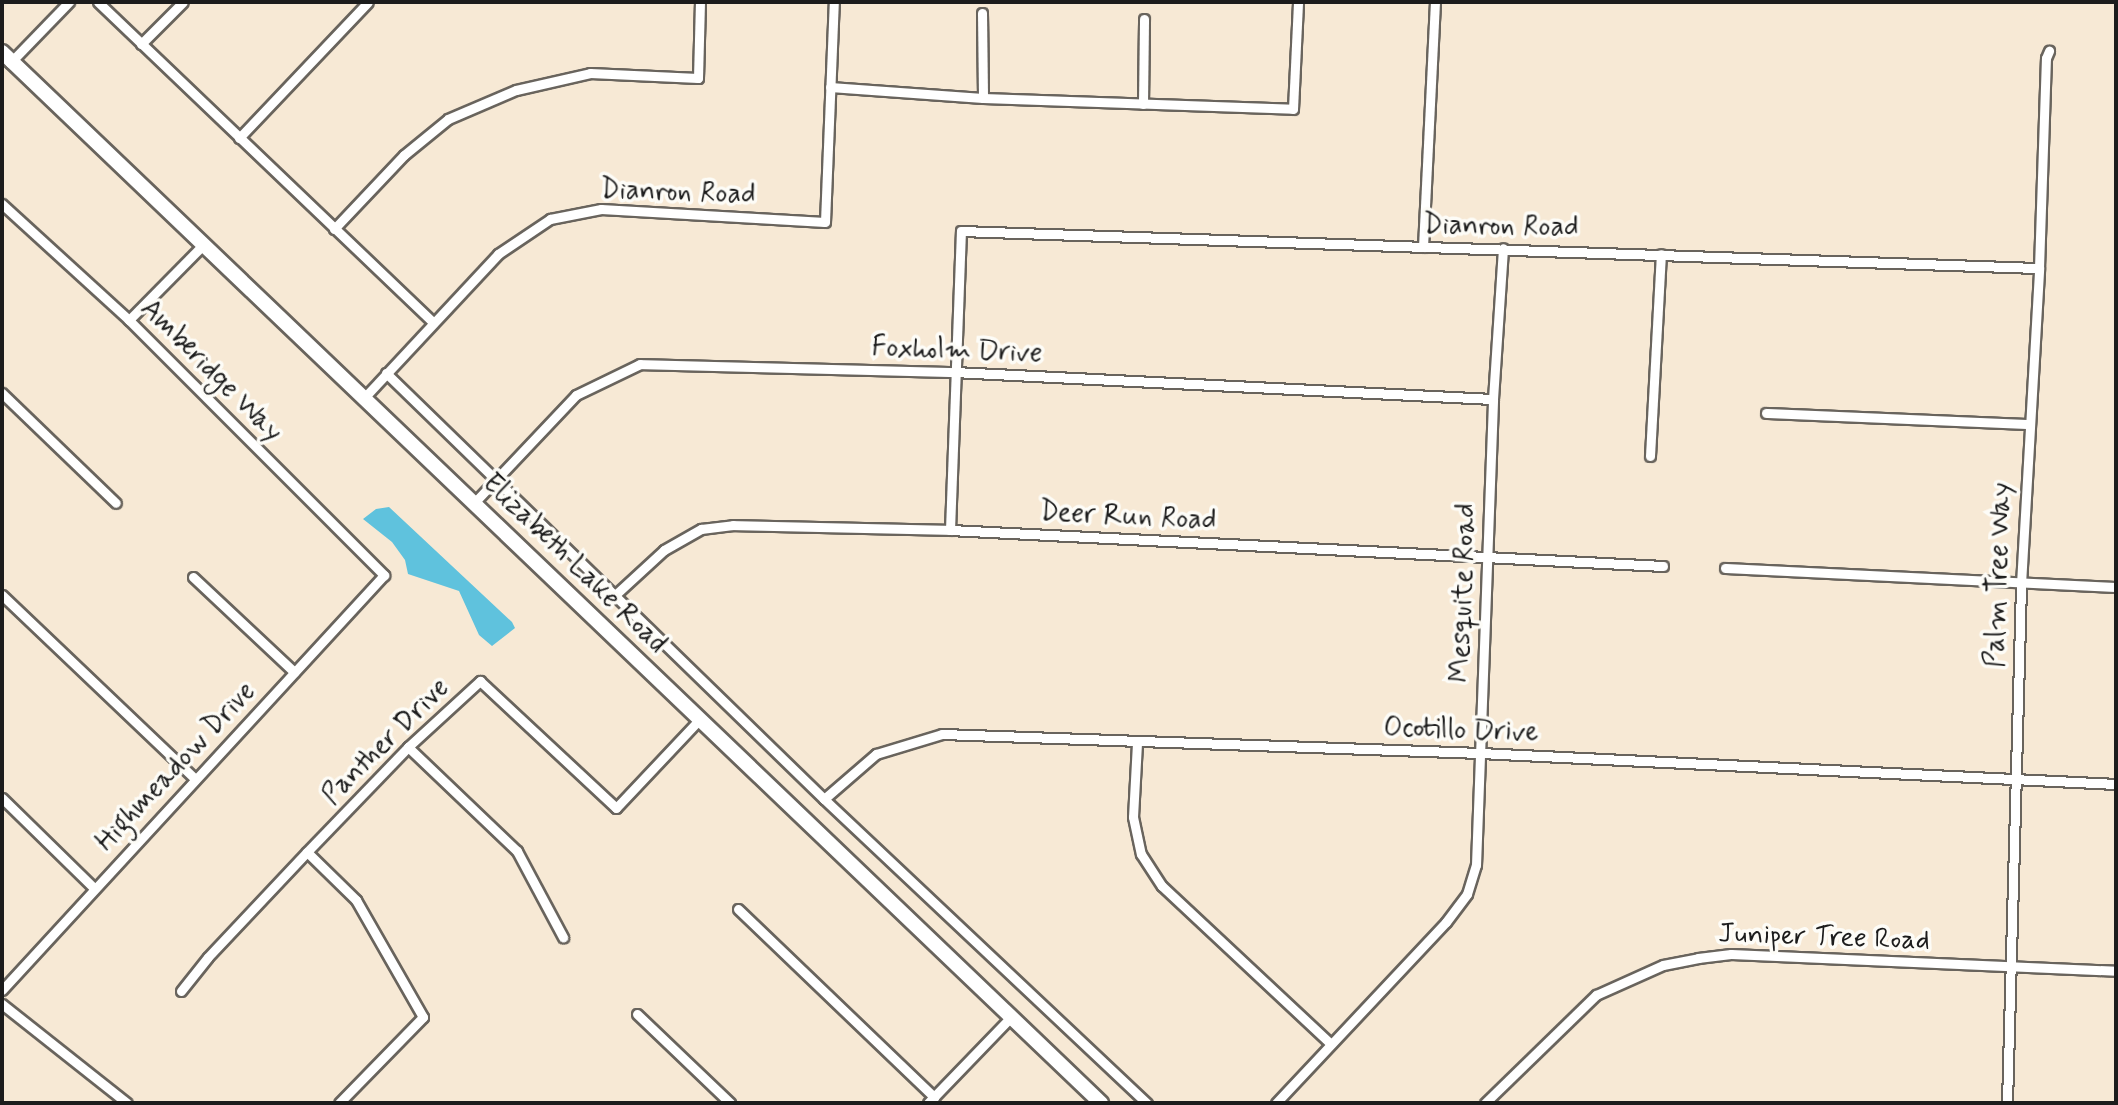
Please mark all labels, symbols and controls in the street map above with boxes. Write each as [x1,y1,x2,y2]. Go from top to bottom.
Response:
street label: Dianron Road [600,174,756,212]
street label: Dianron Road [1423,209,1579,245]
street label: Amberidge Way [133,293,289,449]
street label: Foxholm Drive [872,331,1042,371]
street label: Elizabeth Lake Road [475,468,673,660]
street label: Palm Tree Way [1979,482,2019,668]
street label: Deer Run Road [1041,496,1215,538]
street label: Mesquite Road [1444,504,1484,682]
street label: Panther Drive [316,672,456,812]
street label: Highmeadow Drive [89,675,263,859]
street label: Ocotillo Drive [1384,712,1538,750]
street label: Juniper Tree Road [1720,918,1928,958]

